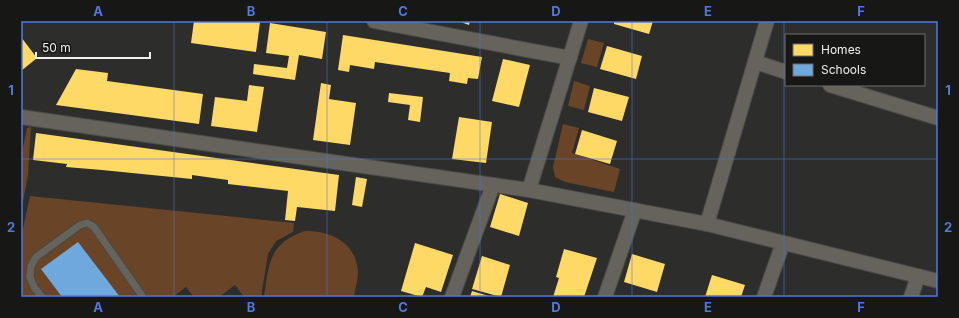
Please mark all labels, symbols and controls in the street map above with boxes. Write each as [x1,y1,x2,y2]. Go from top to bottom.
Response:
text: A [93,3,103,19]
text: B [247,3,256,19]
text: C [398,3,408,19]
text: D [551,3,561,19]
text: E [704,3,712,19]
text: F [857,3,865,19]
scale bar [36,34,150,60]
legend [785,34,925,86]
text: 50 m [42,40,71,55]
text: Homes [821,42,861,57]
text: Schools [821,62,866,77]
text: 1 [8,82,14,98]
text: 1 [945,82,951,98]
text: 2 [7,219,15,235]
text: 2 [944,219,952,235]
text: A [93,299,103,315]
text: B [247,299,256,315]
text: C [398,299,408,315]
text: D [551,299,561,315]
text: E [704,299,712,315]
text: F [857,299,865,315]

